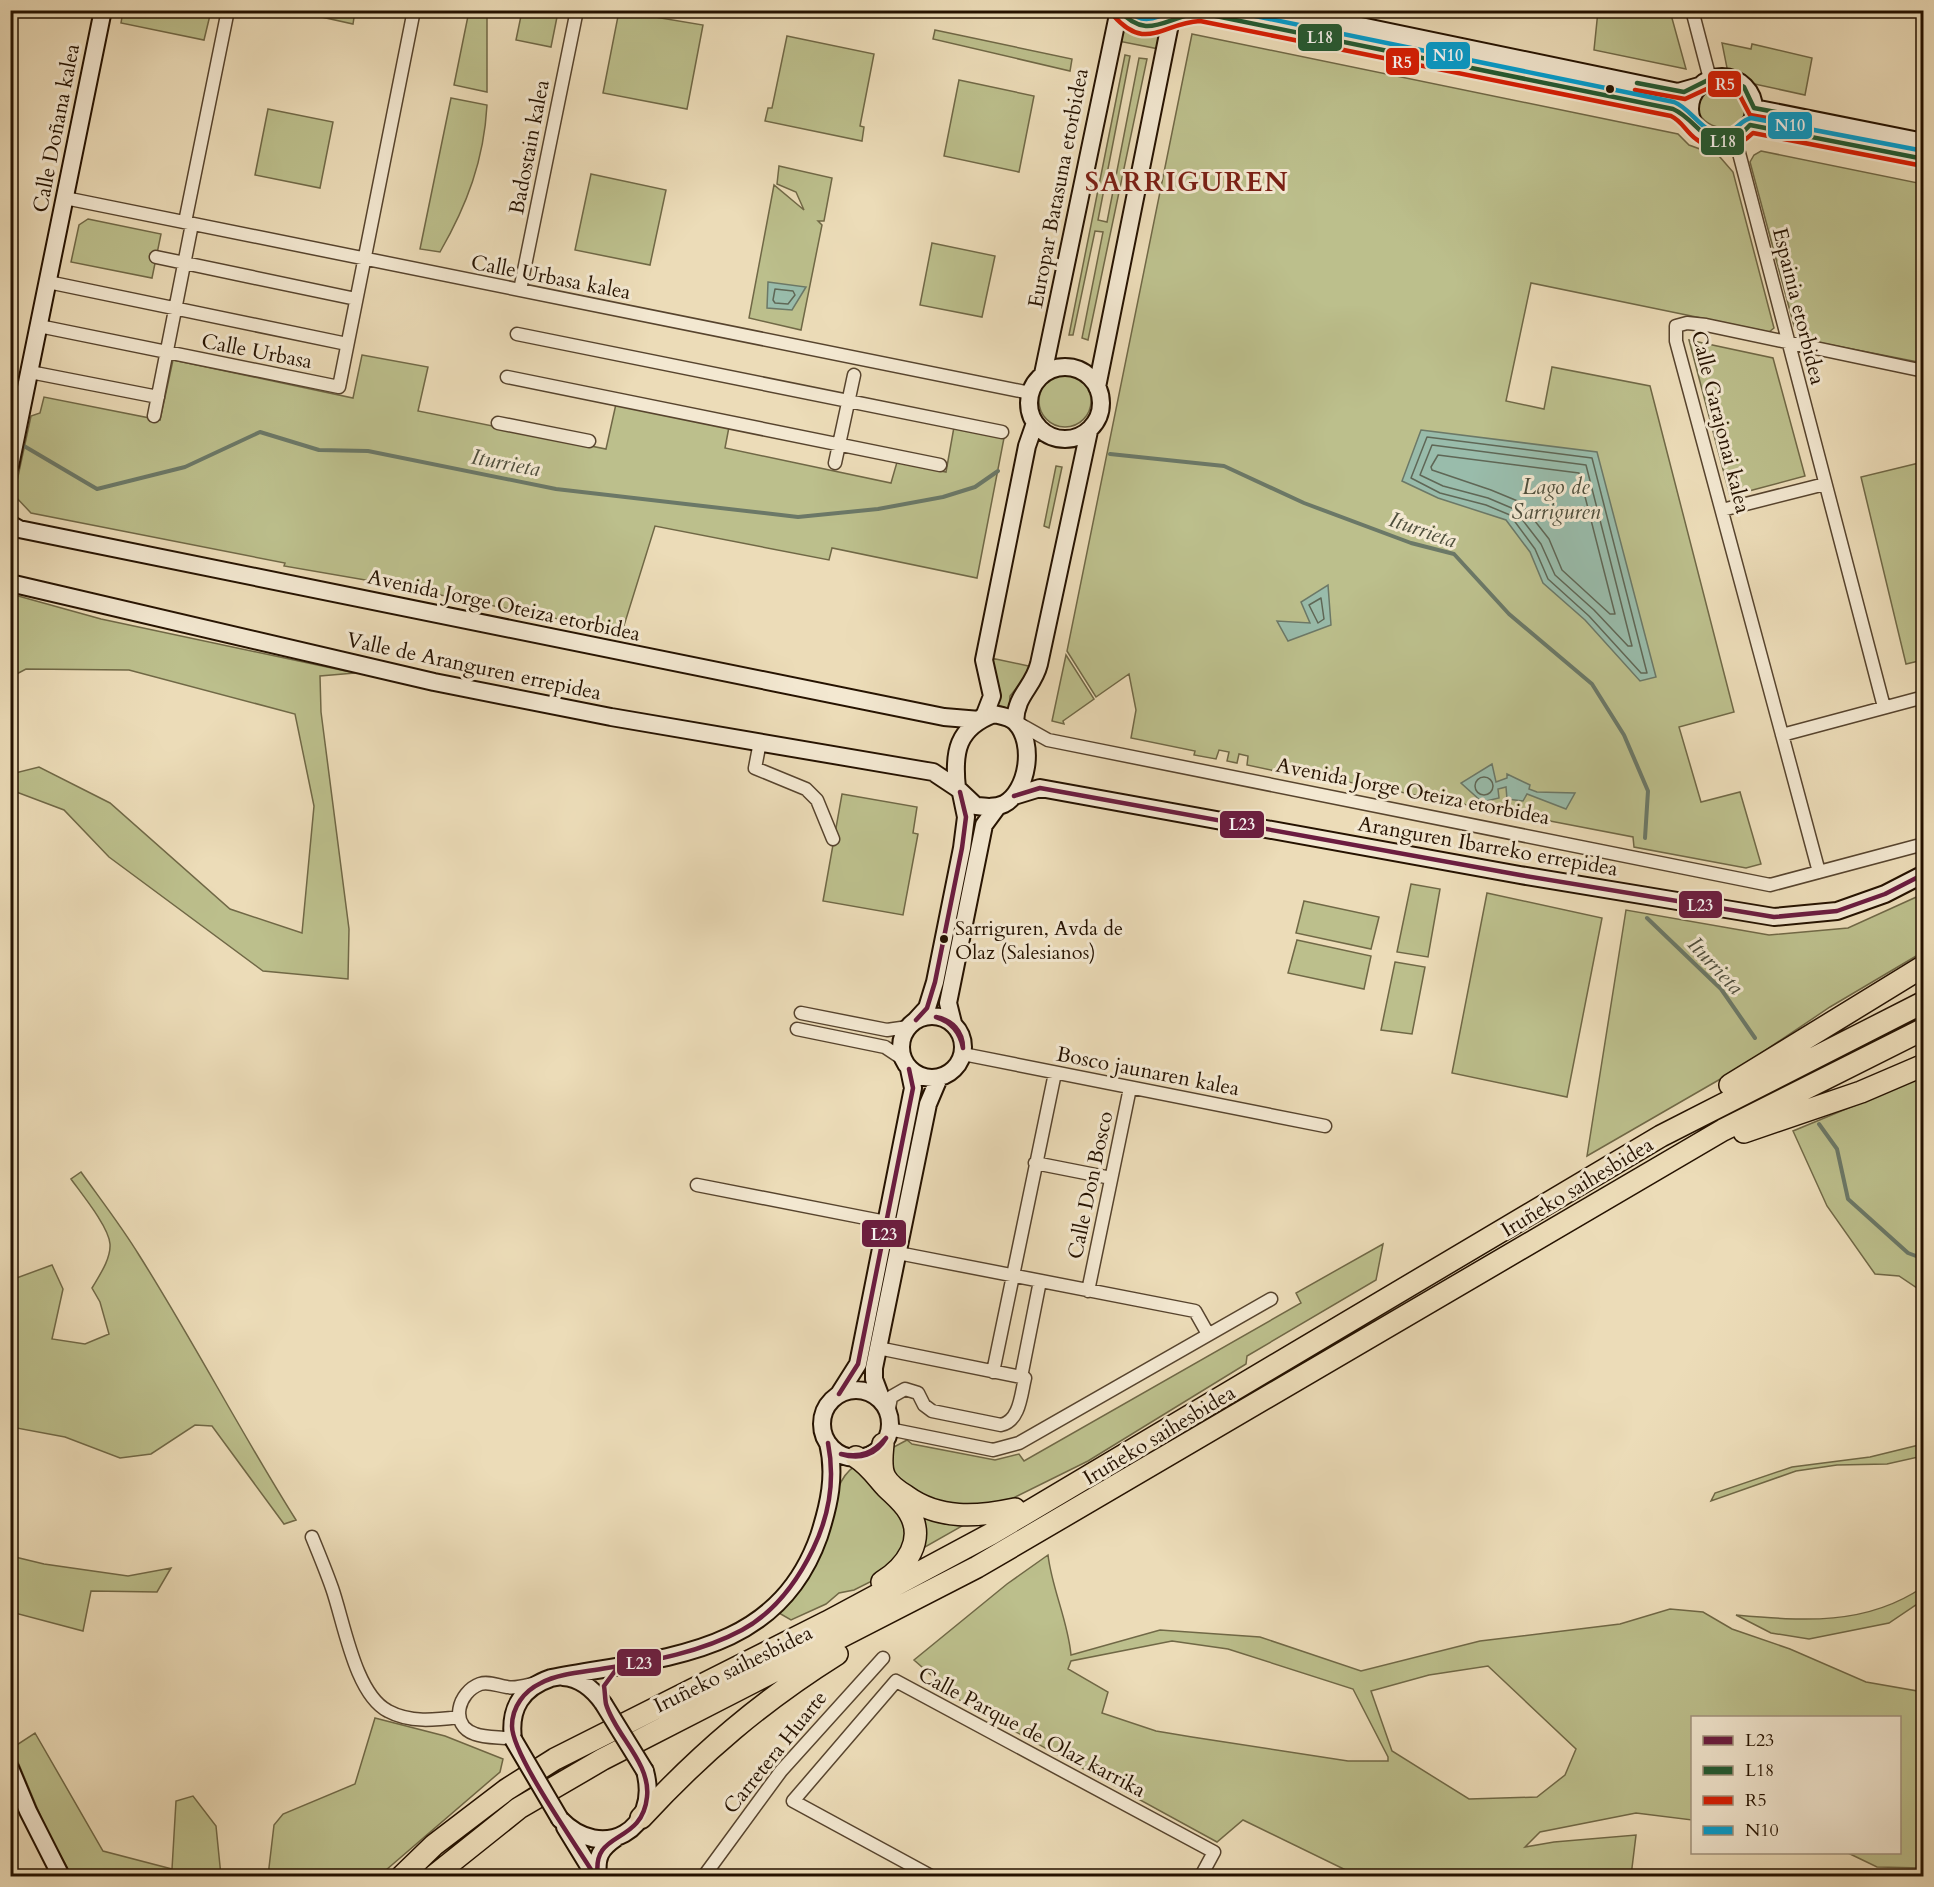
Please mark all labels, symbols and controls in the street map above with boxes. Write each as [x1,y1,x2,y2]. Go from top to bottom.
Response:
line badge: L18 [1297,23,1343,52]
text: L18 [1307,27,1333,49]
street label: Calle Doñana kalea [26,41,87,215]
line badge: N10 [1425,41,1471,70]
text: N10 [1433,45,1463,67]
line badge: R5 [1385,47,1420,76]
text: R5 [1392,52,1412,74]
street label: Europar Batasuna etorbidea [1021,66,1096,310]
line badge: R5 [1707,70,1742,98]
text: R5 [1715,74,1735,96]
street label: Badostain kalea [502,77,557,217]
unlabelled marker [1604,83,1616,95]
line badge: N10 [1767,111,1813,140]
text: N10 [1775,115,1805,137]
line badge: L18 [1700,127,1745,156]
text: L18 [1710,131,1736,153]
district label: SARRIGUREN [1085,164,1289,201]
street label: Espainia etorbidea [1765,225,1832,388]
street label: Calle Urbasa kalea [469,248,633,307]
street label: Calle Urbasa [199,327,315,376]
street label: Calle Garajonai kalea [1684,328,1757,517]
water label: Iturrieta [469,442,543,484]
water label: Lago de Sarriguren [1512,472,1601,527]
water label: Iturrieta [1385,504,1461,556]
street label: Avenida Jorge Oteiza etorbidea [365,562,643,649]
street label: Valle de Aranguren errepidea [344,625,604,708]
street label: Avenida Jorge Oteiza etorbidea [1274,751,1552,832]
street label: Aranguren Ibarreko errepidea [1356,809,1620,884]
line badge: L23 [1219,810,1265,839]
text: L23 [1229,814,1255,836]
line badge: L23 [1678,890,1723,919]
text: L23 [1687,895,1713,917]
place label: Sarriguren, Avda de Olaz (Salesianos) [955,915,1123,966]
water label: Iturrieta [1681,930,1750,1001]
marker: Sarriguren, Avda de Olaz (Salesianos) [938,933,950,945]
street label: Bosco jaunaren kalea [1054,1040,1242,1103]
street label: Calle Don Bosco [1061,1108,1120,1262]
street label: Iruñeko saihesbidea [1496,1130,1659,1244]
line badge: L23 [861,1219,907,1248]
text: L23 [871,1224,897,1246]
street label: Iruñeko saihesbidea [1078,1378,1241,1492]
street label: Iruñeko saihesbidea [649,1618,817,1720]
line badge: L23 [616,1648,662,1677]
text: L23 [626,1653,652,1675]
street label: Calle Parque de Olaz karrika [913,1660,1151,1805]
street label: Carretera Huarte [717,1685,834,1820]
legend [1691,1716,1901,1854]
text: L23 [1745,1728,1774,1753]
text: L18 [1745,1758,1774,1783]
text: R5 [1745,1788,1767,1813]
text: N10 [1745,1818,1779,1843]

